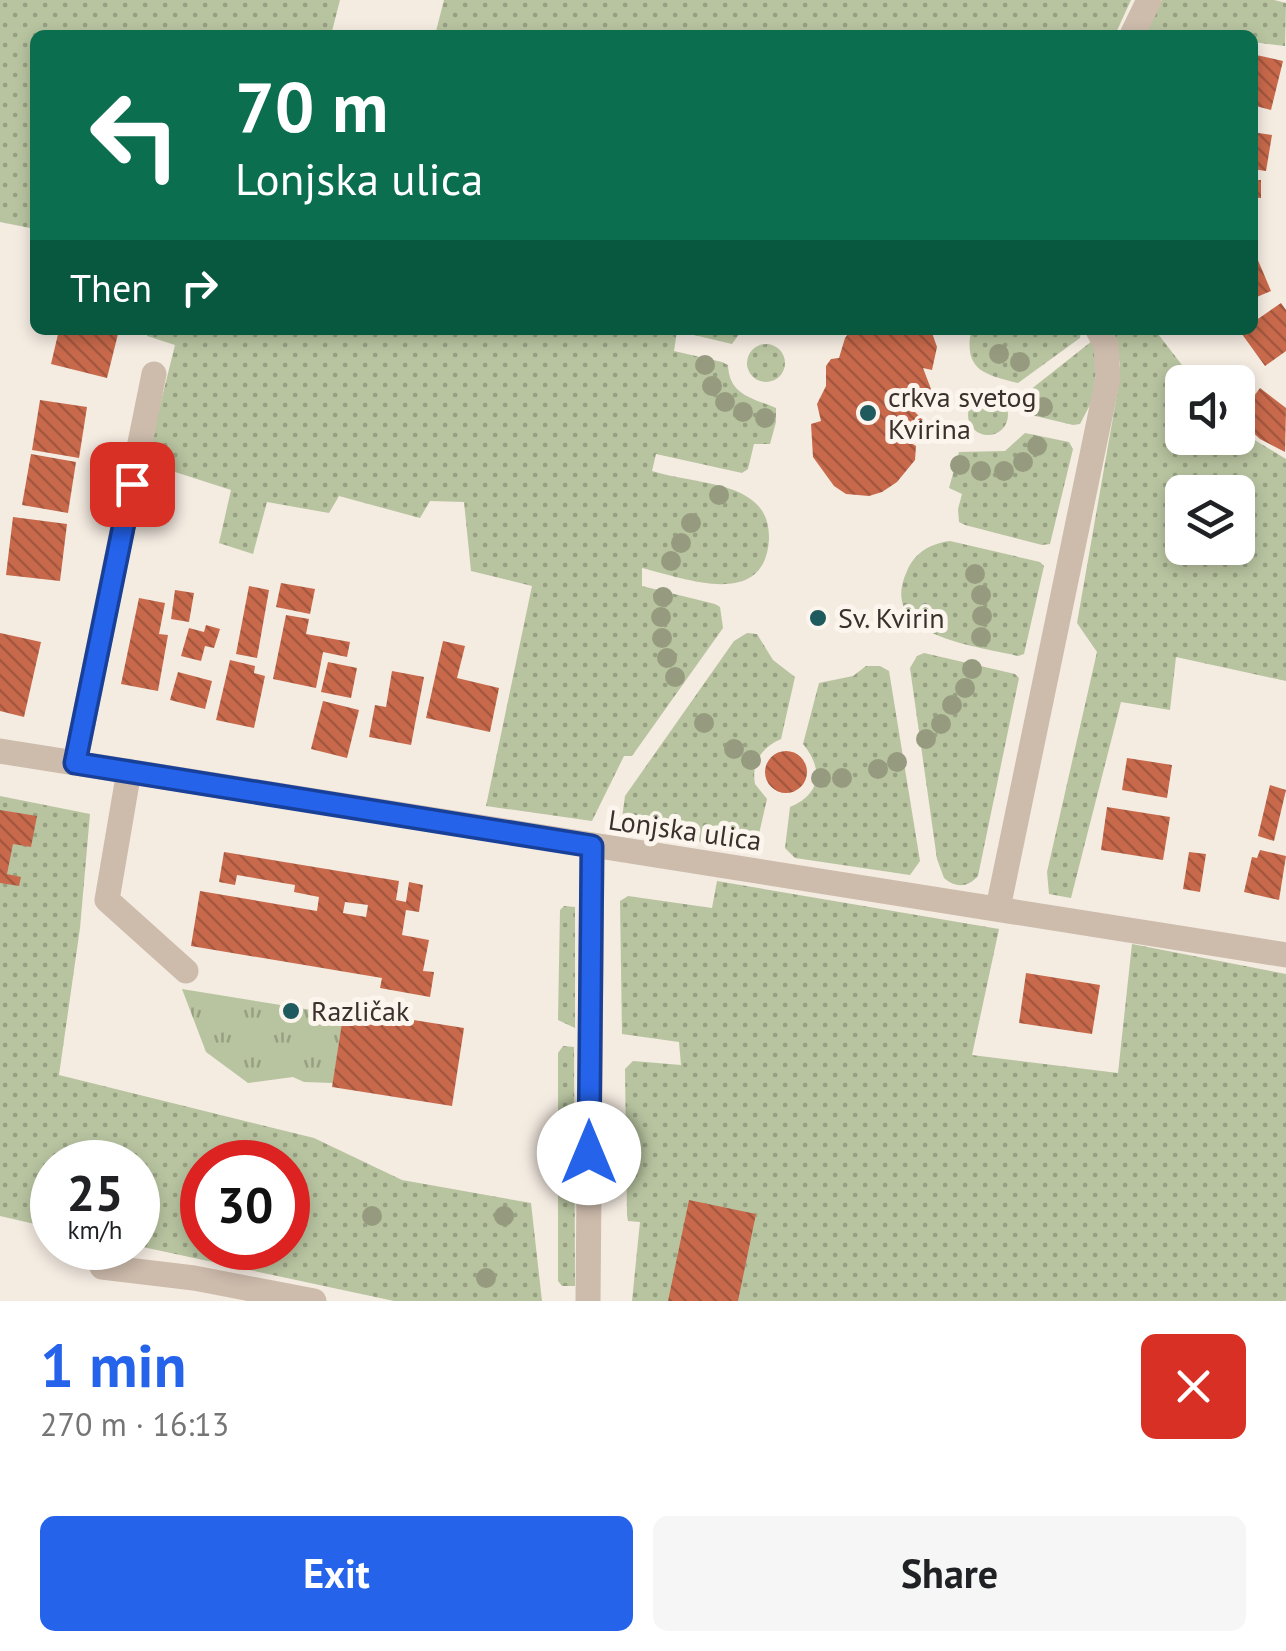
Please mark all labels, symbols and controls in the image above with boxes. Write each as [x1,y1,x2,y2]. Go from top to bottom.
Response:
text: 70 m [235,61,388,151]
icon: left [70,70,200,200]
text: Lonjska ulica [235,149,483,207]
icon: right [172,260,227,315]
text: Then [70,263,152,312]
map controls [1165,365,1255,565]
button: sound [1165,365,1255,455]
place label: crkva svetog Kvirina [888,378,1037,447]
marker: crkva svetog Kvirina [857,402,879,424]
pin [90,442,175,527]
icon: arrive [105,457,160,512]
button: layers [1165,475,1255,565]
place label: Sv. Kvirin [838,599,945,636]
marker: Sv. Kvirin [807,607,829,629]
street label: Lonjska ulica [606,800,764,859]
place label: Različak [311,992,410,1029]
marker: Različak [280,1000,302,1022]
position arrow [537,1101,641,1205]
speed limit sign: 30 [180,1140,310,1270]
text: 25 [67,1160,123,1225]
text: km/h [68,1214,122,1246]
text: 1 min [40,1326,186,1404]
button: close [1141,1334,1246,1439]
text: 270 m · 16:13 [40,1403,229,1445]
button: Exit [40,1516,633,1631]
button: Share [653,1516,1246,1631]

